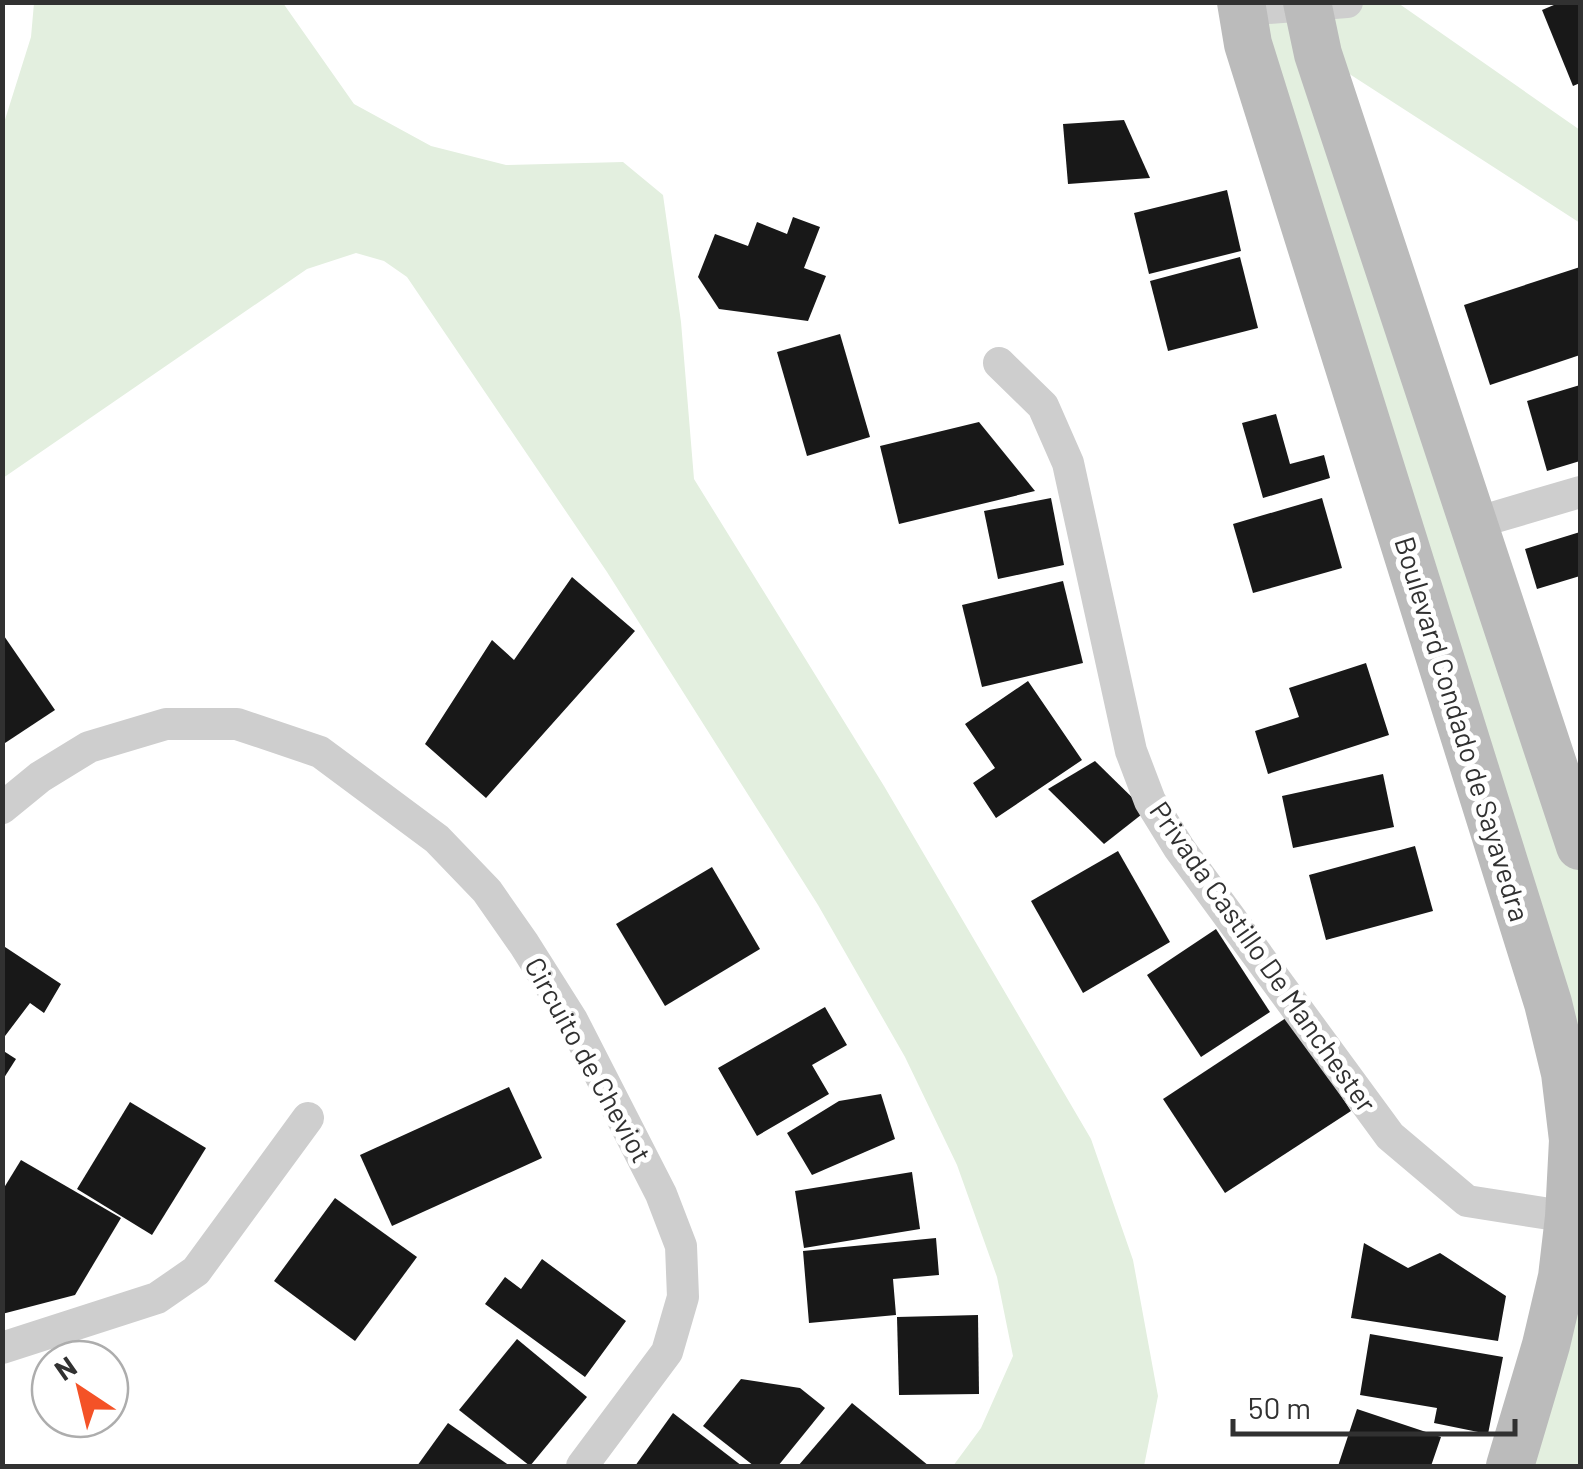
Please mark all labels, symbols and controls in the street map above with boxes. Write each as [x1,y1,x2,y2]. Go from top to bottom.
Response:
street label: Boulevard Condado de Sayavedra [1388,532,1538,925]
street label: Privada Castillo De Manchester [1143,794,1384,1118]
street label: Circuito de Cheviot [518,951,659,1168]
north arrow [30,1339,130,1439]
text: N [48,1348,82,1387]
scale bar [1233,1374,1516,1436]
text: 50 m [1248,1389,1311,1425]

